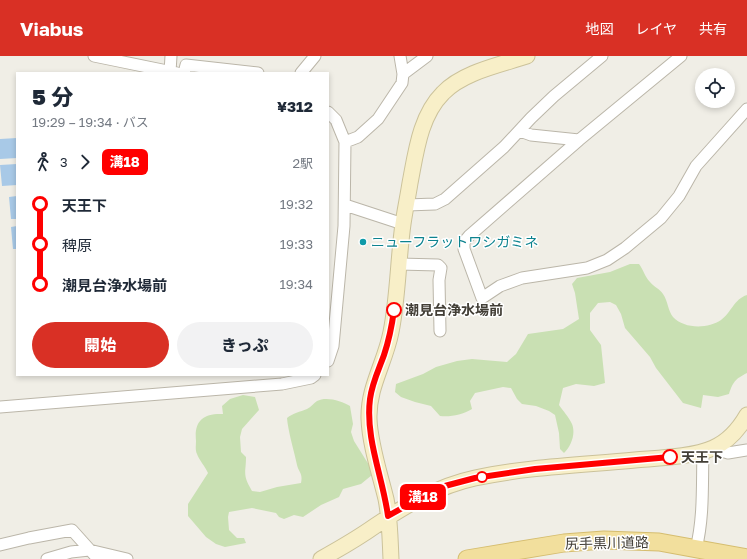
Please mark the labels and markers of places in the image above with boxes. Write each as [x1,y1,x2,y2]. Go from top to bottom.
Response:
place label: ニューフラットワシガミネ [371,233,538,250]
marker: ニューフラットワシガミネ [358,237,368,247]
place label: 潮見台浄水場前 [405,301,503,318]
marker: 潮見台浄水場前 [386,302,402,318]
place label: 天王下 [681,448,723,465]
marker: 天王下 [662,449,678,465]
unlabelled marker [476,471,488,483]

